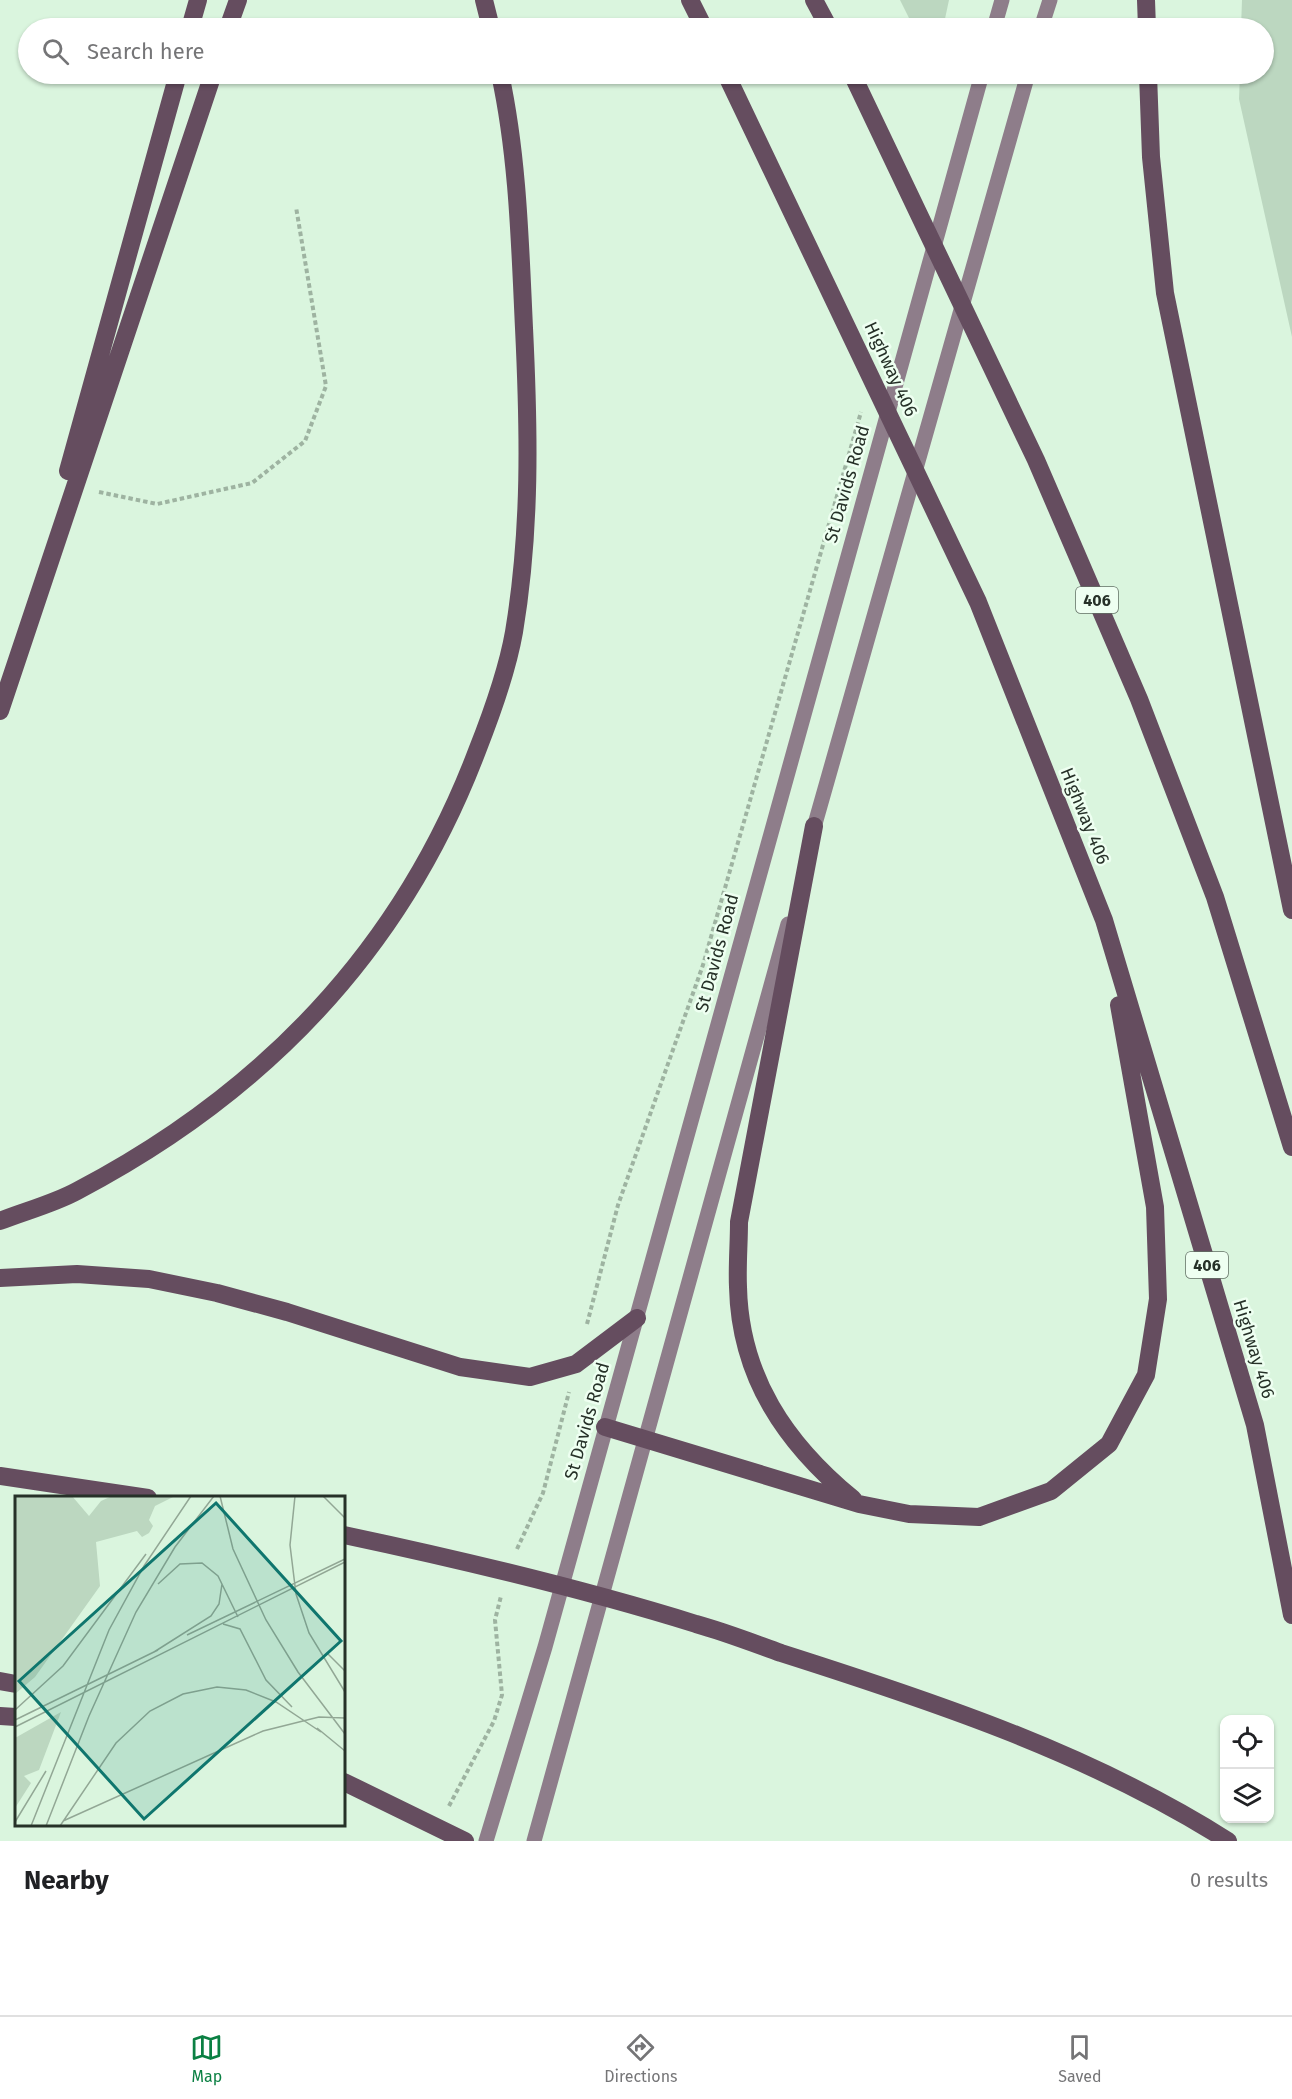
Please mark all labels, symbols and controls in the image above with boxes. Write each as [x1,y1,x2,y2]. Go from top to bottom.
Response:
search box [18,18,1274,84]
icon: search [39,35,72,68]
text: Search here [87,38,205,65]
street label: Highway 406 [859,318,923,420]
street label: St Davids Road [820,423,874,545]
road number: 406 [1076,587,1118,613]
street label: Highway 406 [1056,764,1114,868]
street label: St Davids Road [691,892,743,1014]
road number: 406 [1186,1252,1228,1278]
street label: Highway 406 [1229,1297,1279,1401]
street label: St Davids Road [560,1360,614,1482]
inset map [15,1496,345,1826]
map controls [1220,1715,1274,1823]
button: locate [1220,1715,1274,1769]
button: layers [1220,1769,1274,1823]
text: Nearby [24,1865,109,1896]
text: 0 results [1190,1868,1268,1892]
tab: Map [190,2031,223,2086]
tab: Directions [604,2031,678,2086]
tab: Saved [1058,2031,1102,2086]

